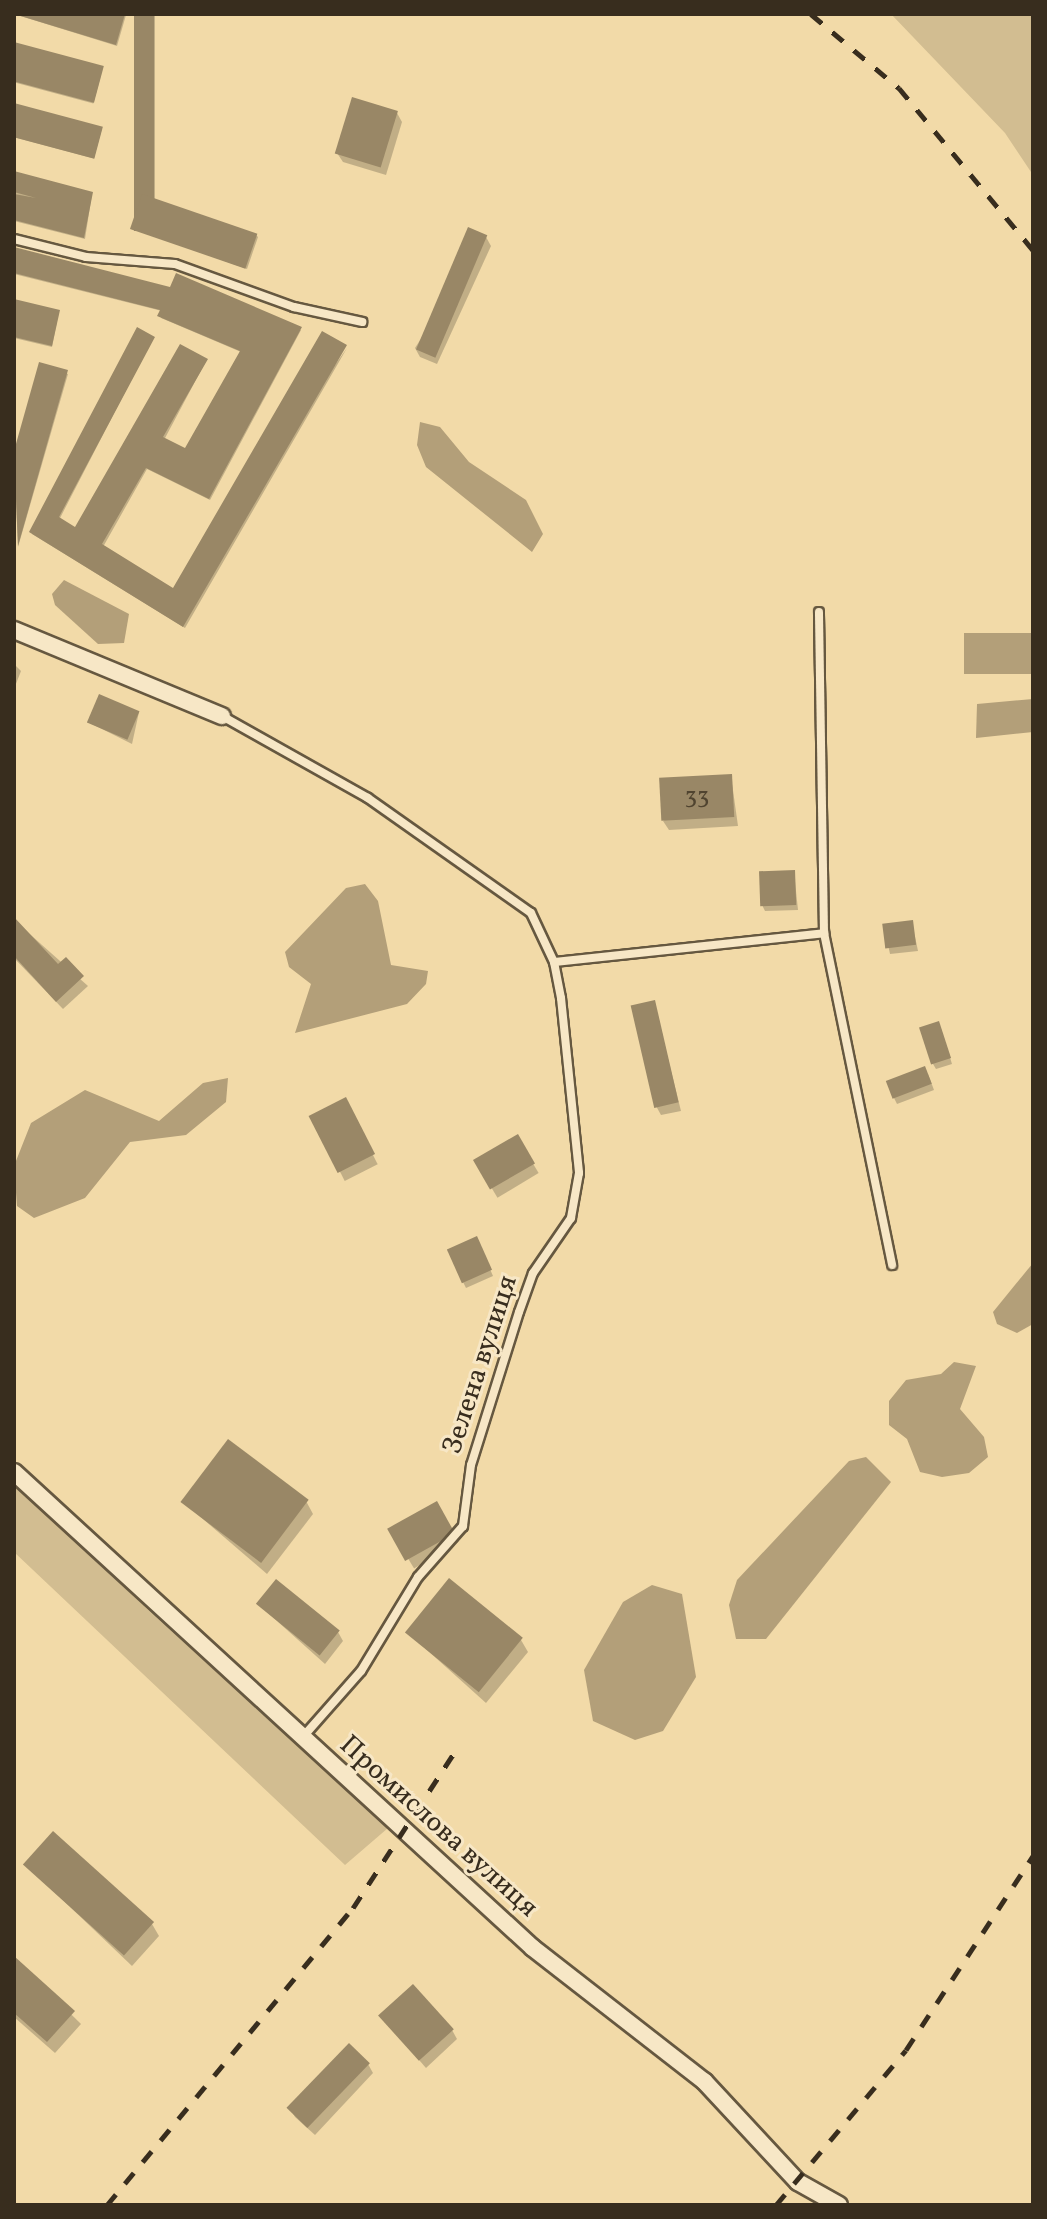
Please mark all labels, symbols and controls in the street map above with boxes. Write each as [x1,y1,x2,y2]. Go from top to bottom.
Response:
house number: 33 [685,784,709,812]
street label: Зелена вулиця [436,1271,526,1459]
street label: Промислова вулиця [332,1729,544,1925]

